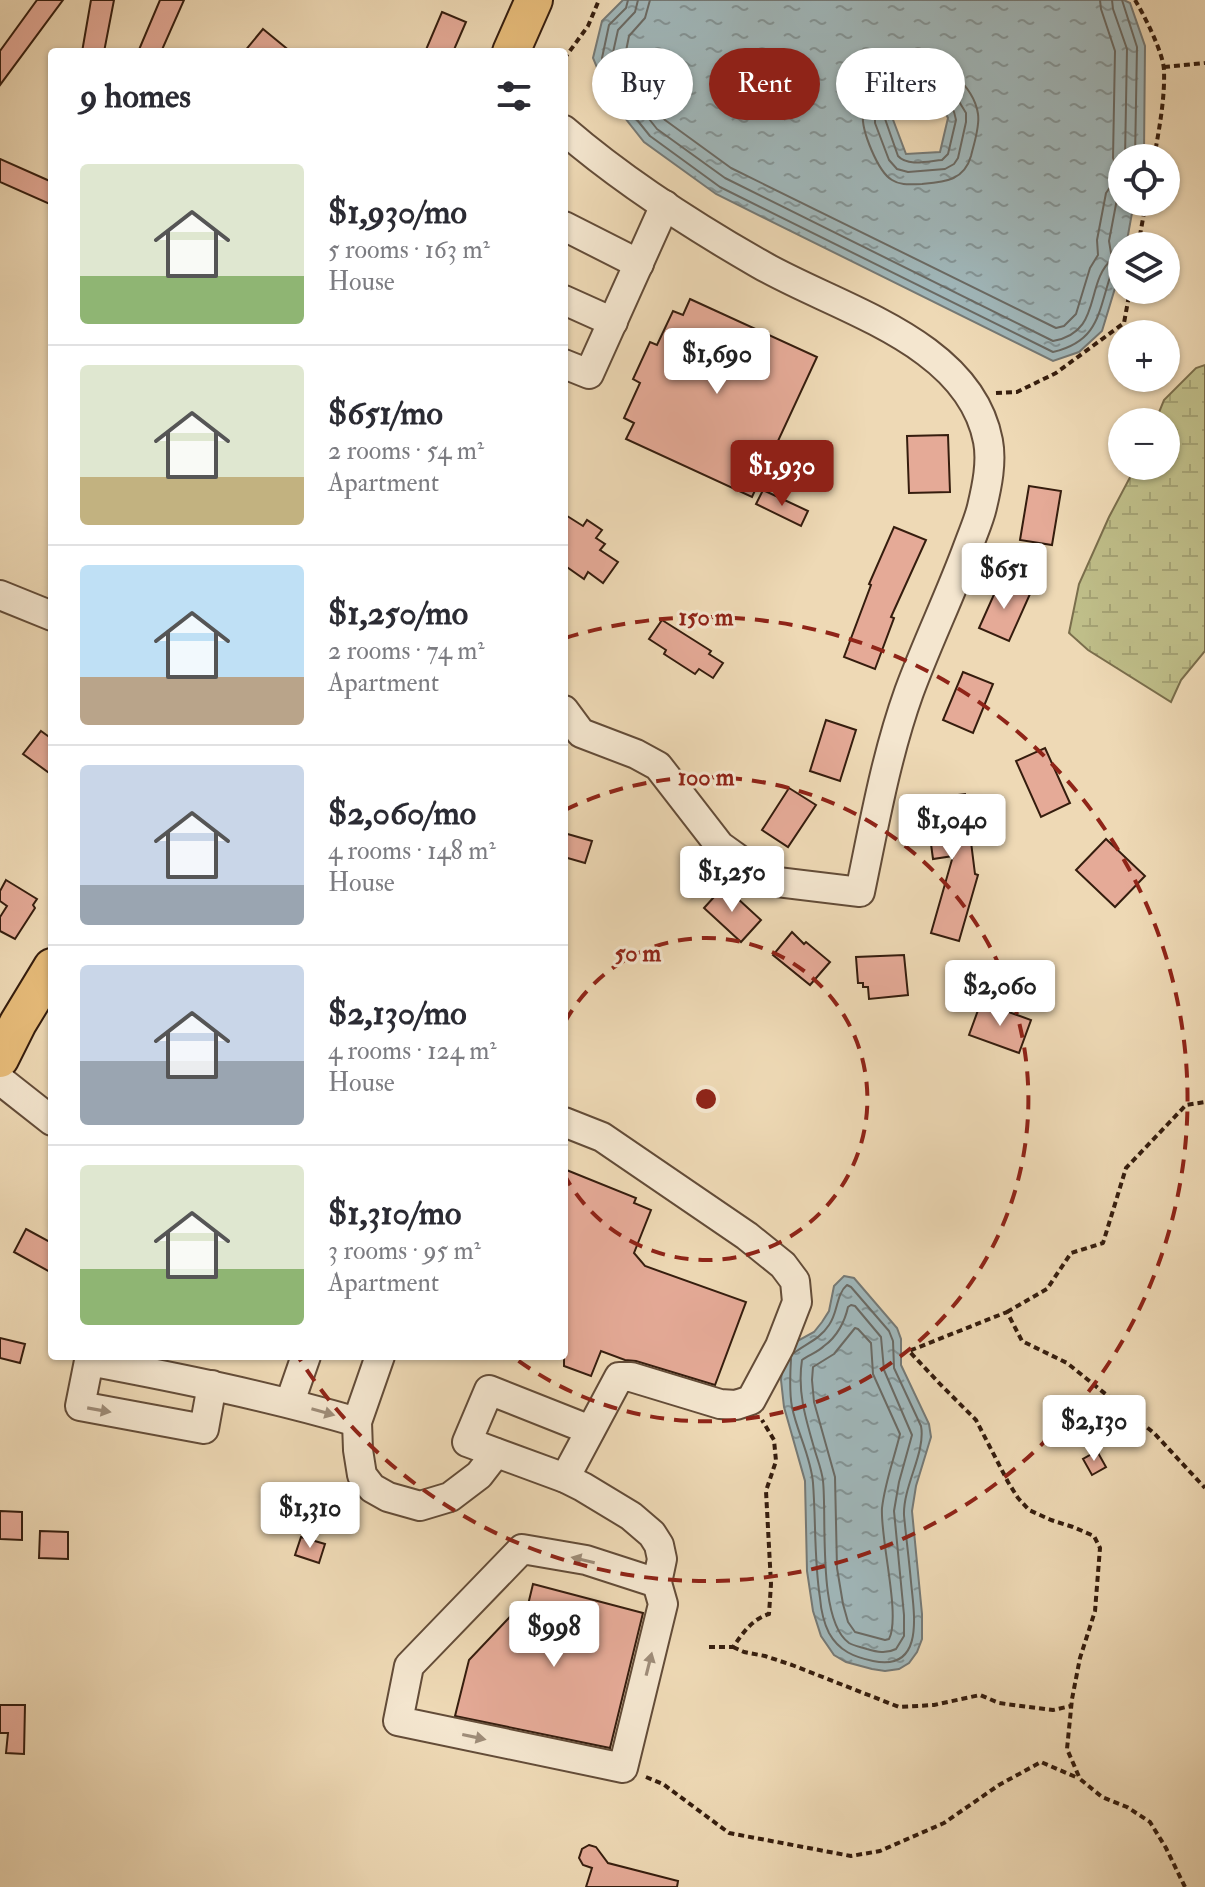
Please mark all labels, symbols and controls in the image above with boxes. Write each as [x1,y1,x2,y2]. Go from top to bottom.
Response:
chip: Buy [592,48,693,120]
chip: Rent [709,48,820,120]
chip: Filters [836,48,965,120]
icon: filters [492,74,536,118]
text: 9 homes [80,75,191,118]
map controls [1108,144,1180,480]
button: locate [1108,144,1180,216]
text: $1,930/mo [328,191,467,234]
icon: home [144,196,240,292]
button: layers [1108,232,1180,304]
text: 5 rooms · 163 m² [328,234,490,266]
text: House [328,266,395,298]
button: + [1108,320,1180,392]
pin: $1,690 [652,328,782,396]
text: $1,690 [682,338,752,370]
text: $651/mo [328,392,443,435]
icon: home [144,397,240,493]
button: − [1108,408,1180,480]
text: 2 rooms · 54 m² [328,435,484,467]
pin: $1,930 [717,440,847,508]
text: $1,930 [749,450,815,482]
text: Apartment [328,467,439,499]
pin: $651 [957,543,1051,611]
text: $651 [980,553,1028,585]
text: $1,250/mo [328,592,468,635]
icon: home [144,597,240,693]
text: 150 m [679,602,734,633]
text: 2 rooms · 74 m² [328,635,485,667]
text: Apartment [328,667,439,699]
text: 100 m [678,762,735,793]
text: $2,060/mo [328,792,476,835]
pin: $1,040 [887,794,1017,862]
icon: home [144,797,240,893]
text: $1,040 [917,804,987,836]
text: 4 rooms · 148 m² [328,835,496,867]
pin: $1,250 [667,846,797,914]
text: $1,250 [698,856,766,888]
text: House [328,867,395,899]
text: 50 m [615,938,662,969]
pin: $2,060 [935,960,1065,1028]
text: $2,060 [963,970,1037,1002]
text: $2,130/mo [328,992,467,1035]
icon: home [144,997,240,1093]
text: 4 rooms · 124 m² [328,1035,497,1067]
text: House [328,1067,395,1099]
centre of rings [692,1085,720,1113]
text: $1,310/mo [328,1192,461,1235]
icon: home [144,1197,240,1293]
text: 3 rooms · 95 m² [328,1235,481,1267]
text: Apartment [328,1267,439,1299]
pin: $2,130 [1029,1395,1159,1463]
one-way arrow [87,1404,112,1416]
text: $2,130 [1061,1405,1127,1437]
one-way arrow [312,1406,336,1419]
pin: $1,310 [245,1482,375,1550]
text: $1,310 [279,1492,341,1524]
one-way arrow [570,1553,595,1566]
pin: $998 [507,1601,601,1669]
text: $998 [527,1611,581,1643]
one-way arrow [643,1651,655,1676]
one-way arrow [462,1731,487,1744]

